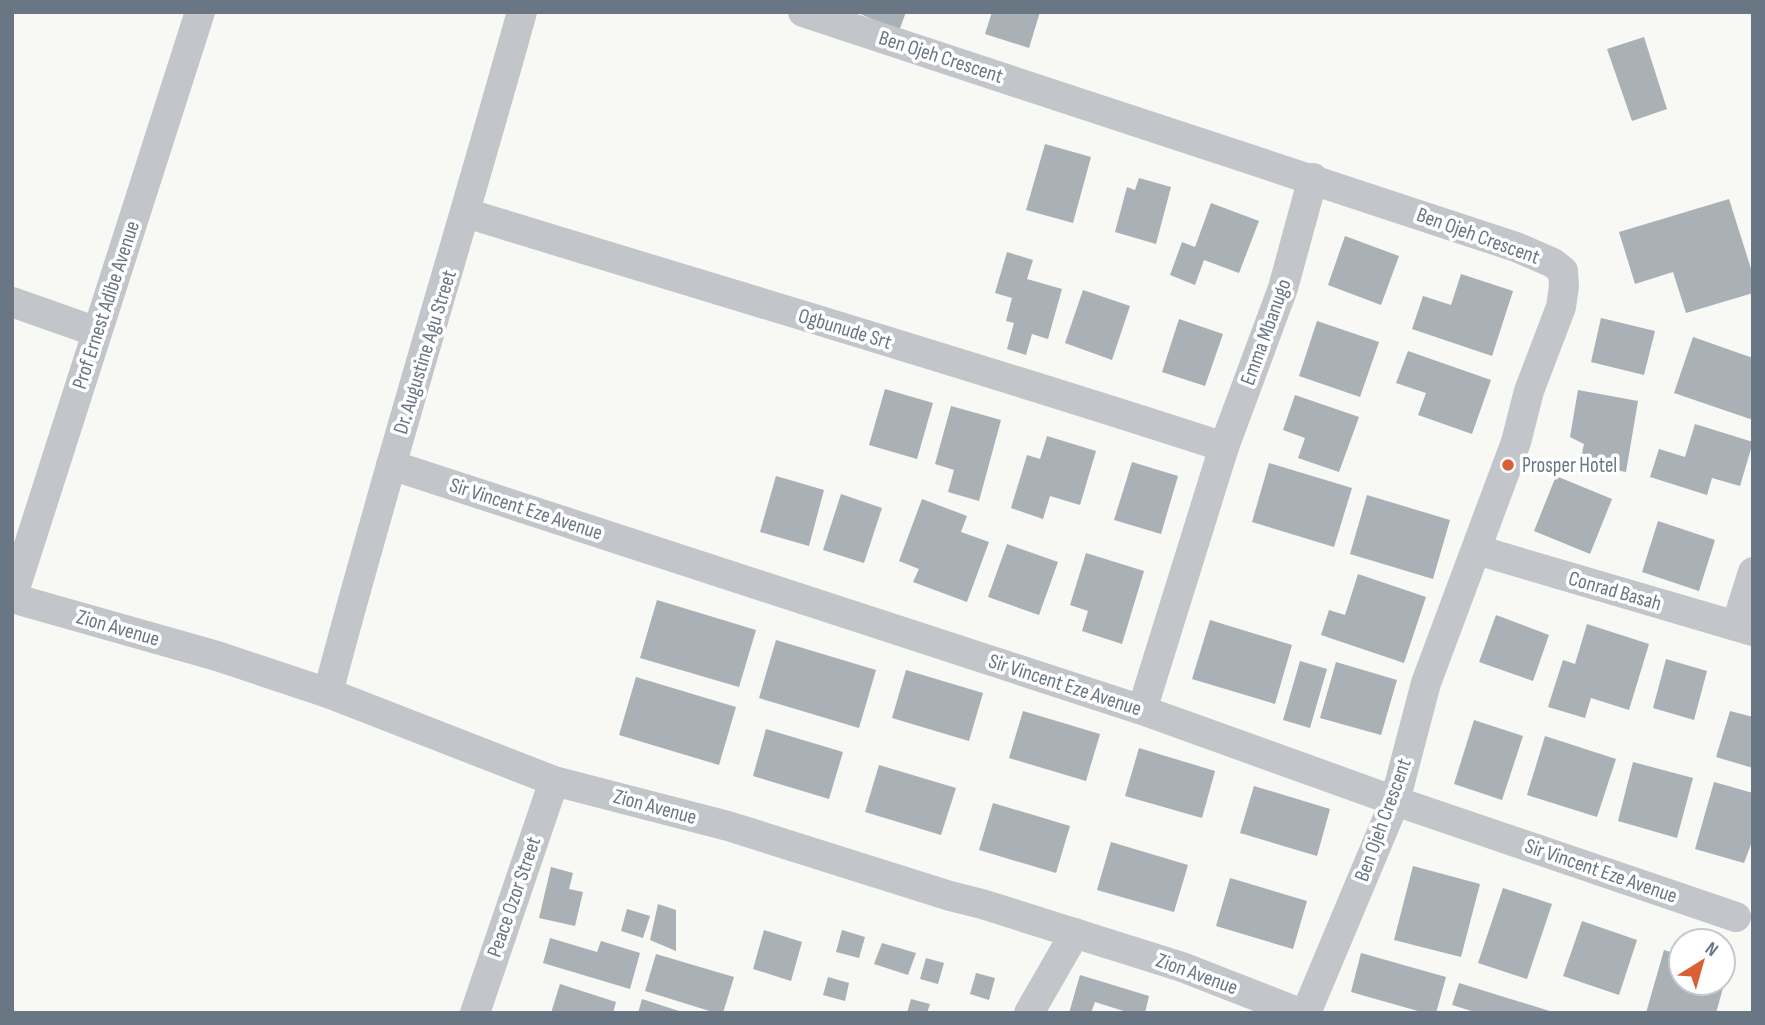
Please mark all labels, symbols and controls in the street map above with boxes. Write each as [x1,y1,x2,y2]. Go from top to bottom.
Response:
street label: Ben Ojeh Crescent [876,25,1006,89]
street label: Ben Ojeh Crescent [1413,202,1543,270]
street label: Prof Ernest Adibe Avenue [67,218,145,392]
street label: Dr. Augustine Agu Street [388,267,462,437]
street label: Emma Mbanugo [1235,276,1297,388]
street label: Ogbunude Srt [795,303,895,355]
place label: Prosper Hotel [1522,453,1617,478]
marker: Prosper Hotel [1500,457,1516,473]
street label: Sir Vincent Eze Avenue [446,473,606,545]
street label: Conrad Basah [1566,566,1664,616]
street label: Zion Avenue [74,604,162,652]
street label: Sir Vincent Eze Avenue [985,649,1145,721]
street label: Ben Ojeh Crescent [1349,755,1417,885]
street label: Zion Avenue [611,784,699,830]
street label: Sir Vincent Eze Avenue [1522,833,1680,909]
street label: Peace Ozor Street [482,834,546,960]
north arrow [1667,927,1737,997]
text: N [1700,937,1722,962]
street label: Zion Avenue [1153,948,1241,1000]

